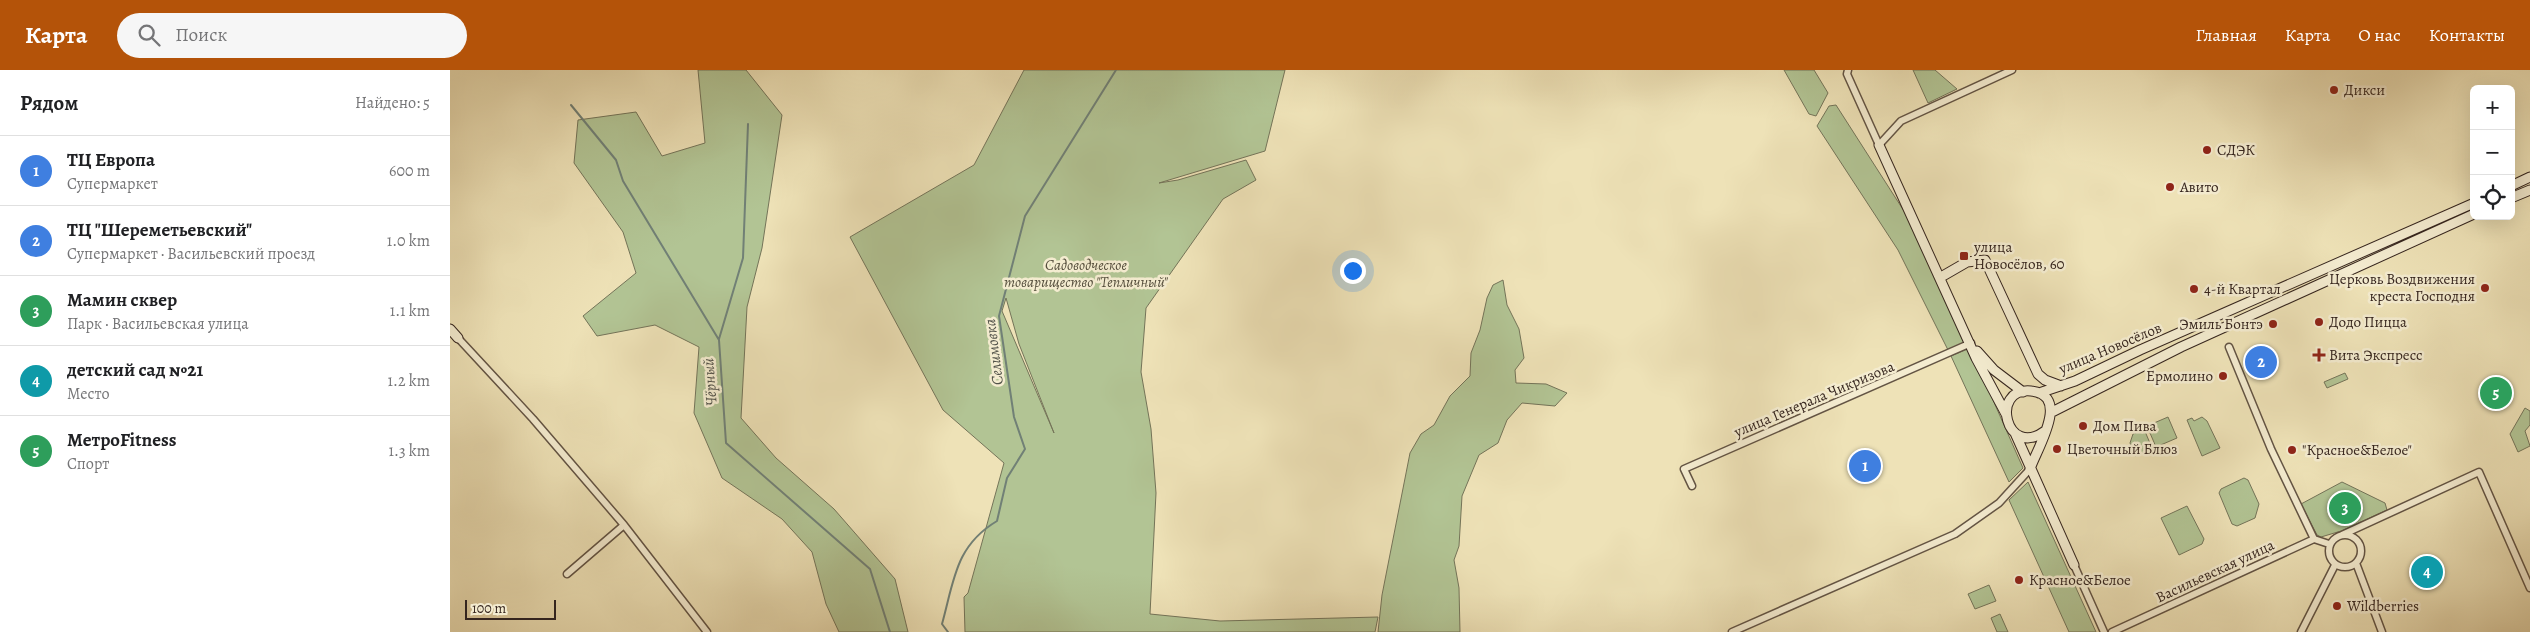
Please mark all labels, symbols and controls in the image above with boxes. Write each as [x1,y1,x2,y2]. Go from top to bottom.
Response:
search box [117,13,467,58]
text: Карта [25,19,87,51]
icon: search [135,21,163,49]
text: Поиск [175,22,227,48]
text: Главная [2196,23,2257,47]
text: Карта [2285,23,2330,47]
text: О нас [2358,23,2401,47]
text: Контакты [2429,23,2505,47]
place label: Дикси [2344,80,2385,100]
marker: Дикси [2328,84,2340,96]
map controls [2470,85,2515,220]
button: + [2470,85,2515,130]
text: Рядом [20,89,78,117]
text: Найдено: 5 [355,92,430,114]
button: − [2470,130,2515,175]
place label: СДЭК [2217,140,2255,160]
marker: СДЭК [2201,144,2213,156]
text: ТЦ Европа [67,147,155,173]
text: 1 [33,160,39,182]
text: 600 m [389,160,430,182]
text: Супермаркет [67,173,158,195]
button: locate [2470,175,2515,220]
place label: Авито [2179,177,2219,197]
marker: Авито [2164,181,2176,193]
text: ТЦ "Шереметьевский" [67,217,252,243]
text: 2 [32,230,40,252]
text: 1.0 km [387,230,430,252]
place label: улица Новосёлов, 60 [1973,237,2065,274]
text: Супермаркет · Васильевский проезд [67,243,315,265]
marker: улица Новосёлов, 60 [1958,250,1970,262]
park label: Садоводческое товарищество "Тепличный" [1004,255,1168,292]
your location [1340,258,1366,284]
place label: Церковь Воздвижения креста Господня [2329,269,2475,306]
place label: 4-й Квартал [2204,279,2281,299]
marker: Церковь Воздвижения креста Господня [2479,282,2491,294]
marker: 4-й Квартал [2188,283,2200,295]
text: Мамин сквер [67,287,177,313]
text: 3 [33,300,39,322]
text: 1.1 km [390,300,430,322]
place label: Додо Пицца [2329,312,2407,332]
text: Парк · Васильевская улица [67,313,249,335]
place label: Эмиль Бонтэ [2179,314,2263,334]
marker: Додо Пицца [2313,316,2325,328]
street label: улица Новосёлов [2055,317,2164,379]
water label: Селимовка [979,318,1009,386]
marker: Эмиль Бонтэ [2267,318,2279,330]
pin: 2 [2245,343,2277,381]
place label: Вита Экспресс [2329,345,2422,365]
marker: Вита Экспресс [2313,349,2325,361]
street label: улица Генерала Чикризова [1730,356,1897,442]
text: детский сад №21 [67,357,203,383]
water label: Чёрный [697,357,723,407]
place label: Ермолино [2146,366,2213,386]
text: 4 [32,370,40,392]
text: 1.2 km [388,370,430,392]
marker: Ермолино [2217,370,2229,382]
pin: 5 [2480,374,2512,412]
text: Место [67,383,110,405]
place label: Дом Пива [2093,416,2157,436]
marker: Дом Пива [2077,420,2089,432]
text: МетроFitness [67,427,176,453]
place label: Цветочный Блюз [2067,439,2177,459]
text: 5 [33,440,39,462]
text: 1.3 km [389,440,430,462]
place label: "Красное&Белое" [2302,440,2412,460]
marker: Цветочный Блюз [2051,443,2063,455]
marker: "Красное&Белое" [2286,444,2298,456]
pin: 1 [1849,447,1881,485]
text: Спорт [67,453,109,475]
pin: 3 [2329,489,2361,527]
street label: Васильевская улица [2153,535,2278,607]
pin: 4 [2411,553,2443,591]
place label: Красное&Белое [2029,570,2131,590]
marker: Красное&Белое [2013,574,2025,586]
place label: Wildberries [2346,596,2419,616]
scale bar [465,597,556,620]
text: 100 m [472,599,506,618]
marker: Wildberries [2331,600,2343,612]

